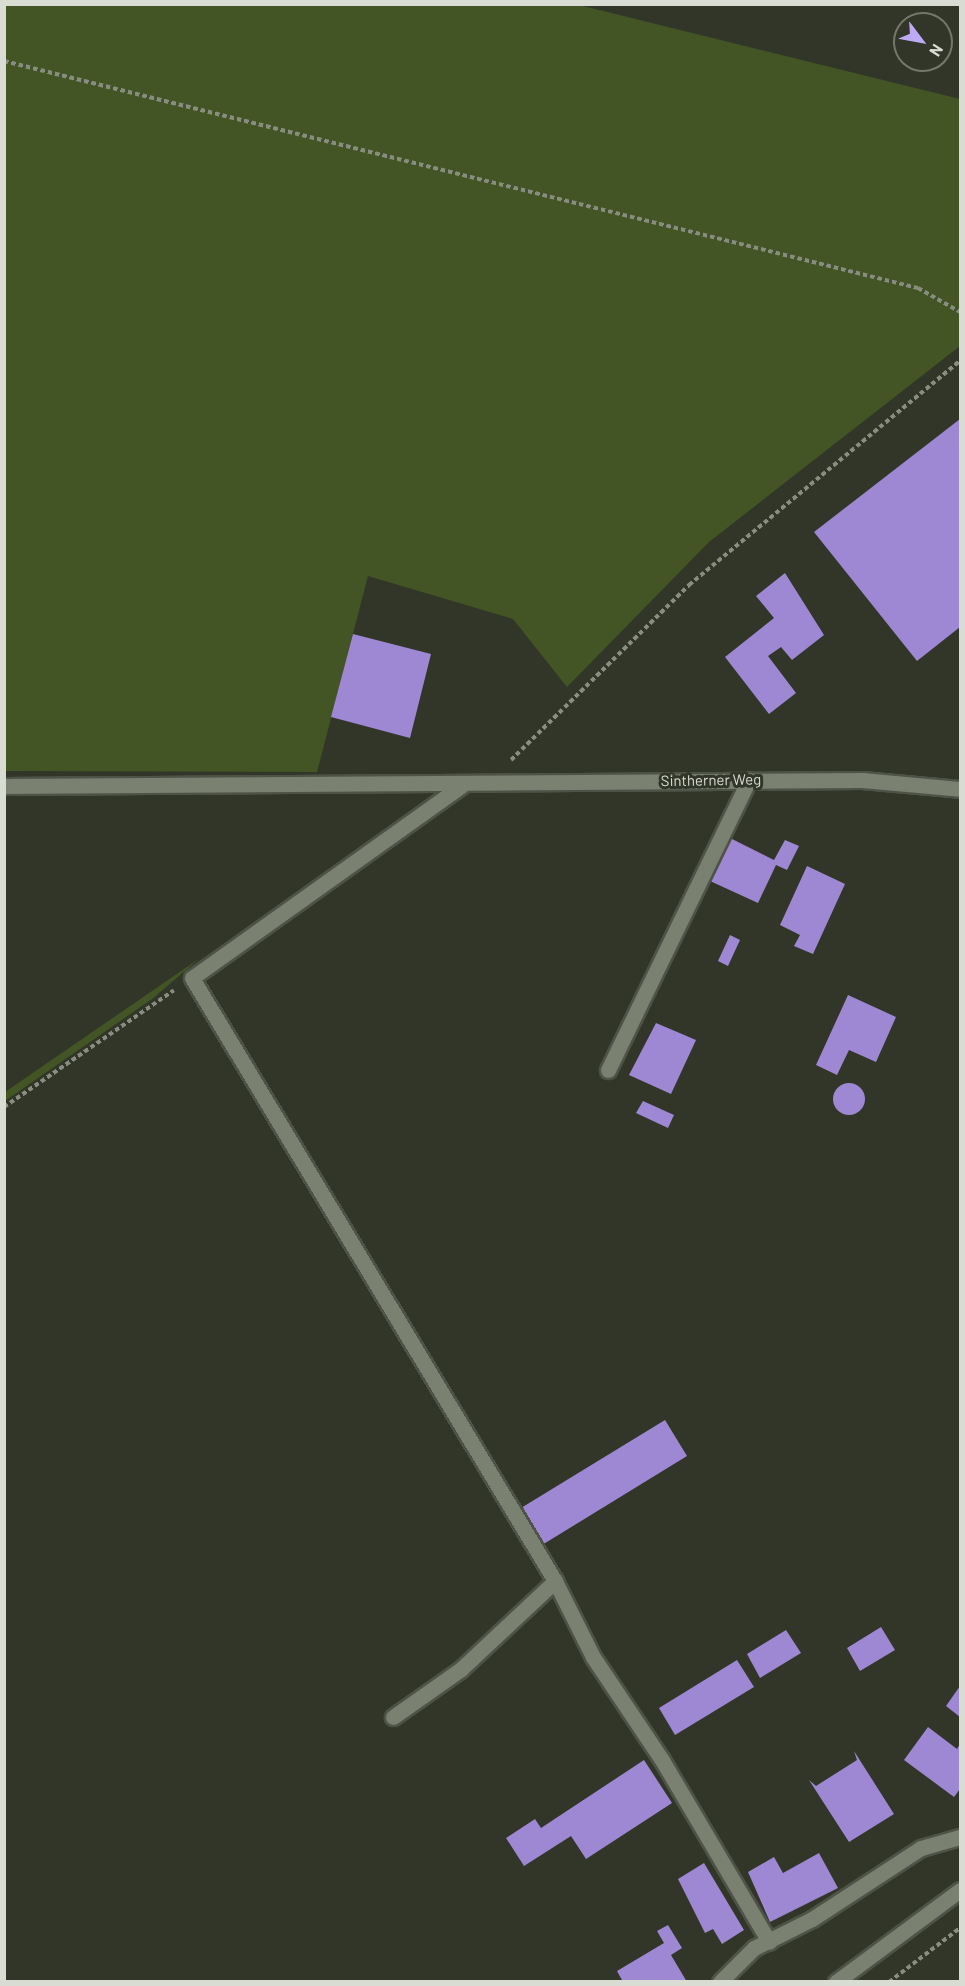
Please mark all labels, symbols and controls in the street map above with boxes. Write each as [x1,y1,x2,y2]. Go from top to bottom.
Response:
north arrow [893,12,953,72]
text: N [926,41,948,60]
street label: Sintherner Weg [661,770,761,790]

